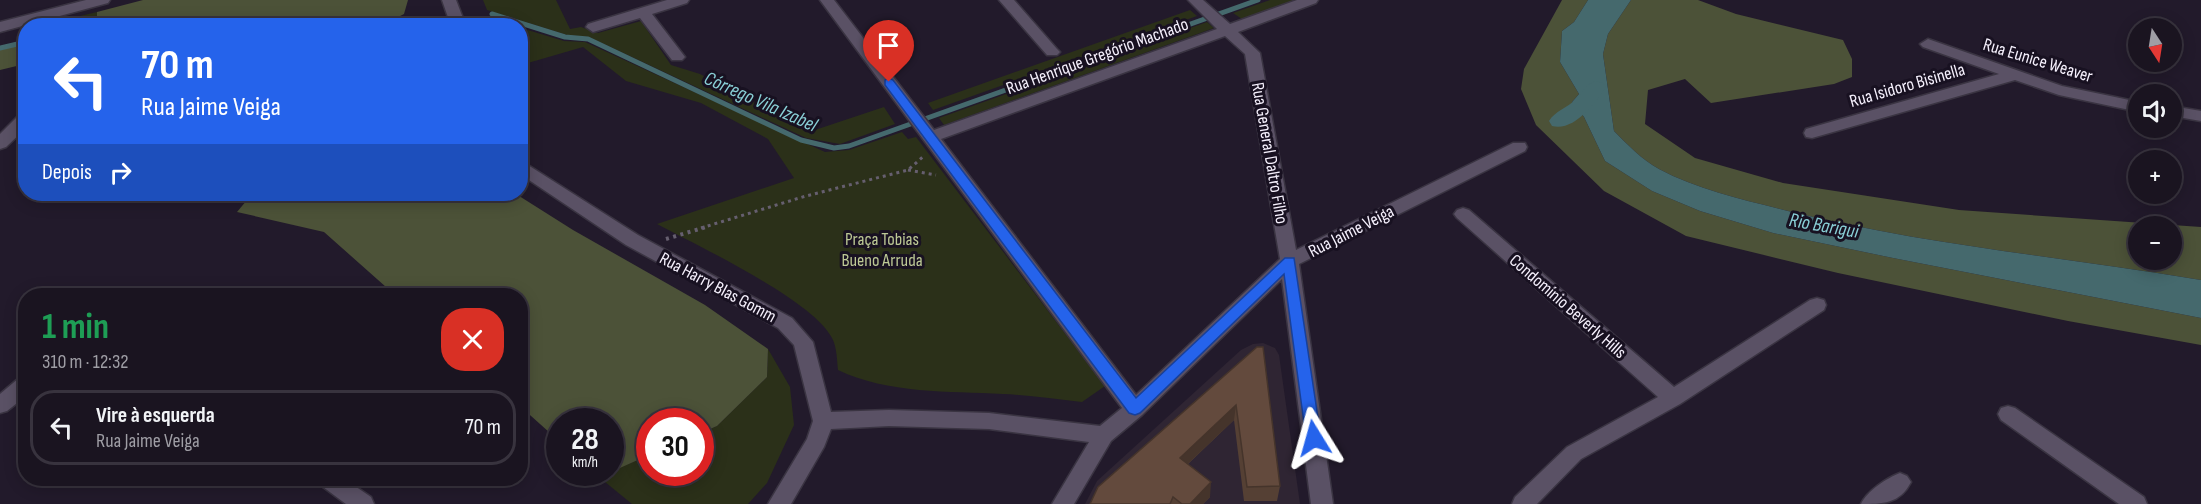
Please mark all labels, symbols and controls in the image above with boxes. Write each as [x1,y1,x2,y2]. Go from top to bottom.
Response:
street label: Rua Henrique Gregório Machado [1003,14,1191,99]
north arrow [2128,18,2182,72]
map controls [2128,18,2182,270]
pin [863,20,914,82]
icon: arrive [872,29,905,62]
street label: Rua Eunice Weaver [1980,34,2095,87]
text: 70 m [141,40,214,91]
icon: left [42,42,120,120]
street label: Rua Isidoro Bisinella [1847,59,1967,112]
water label: Córrego Vila Izabel [700,66,822,138]
street label: Rua General Daltro Filho [1247,81,1292,226]
button: sound [2128,84,2182,138]
text: Rua Jaime Veiga [141,91,281,123]
button: + [2128,150,2182,204]
icon: right [104,156,137,189]
text: Depois [42,159,92,186]
street label: Rua Jaime Veiga [1305,201,1398,262]
water label: Rio Barigui [1787,208,1862,244]
button: − [2128,216,2182,270]
park label: Praça Tobias Bueno Arruda [841,229,923,271]
street label: Rua Harry Blas Gomm [656,248,780,327]
street label: Condomínio Beverly Hills [1505,250,1630,363]
text: 1 min [42,306,109,349]
button: close [441,308,504,371]
text: 310 m · 12:32 [42,350,129,374]
text: Vire à esquerda [96,402,215,429]
position arrow [1282,406,1346,470]
speed limit sign: 30 [636,408,714,486]
icon: left [45,411,78,444]
text: 70 m [465,414,501,441]
text: 28 [571,422,599,458]
text: Rua Jaime Veiga [96,429,200,453]
text: km/h [572,453,598,472]

